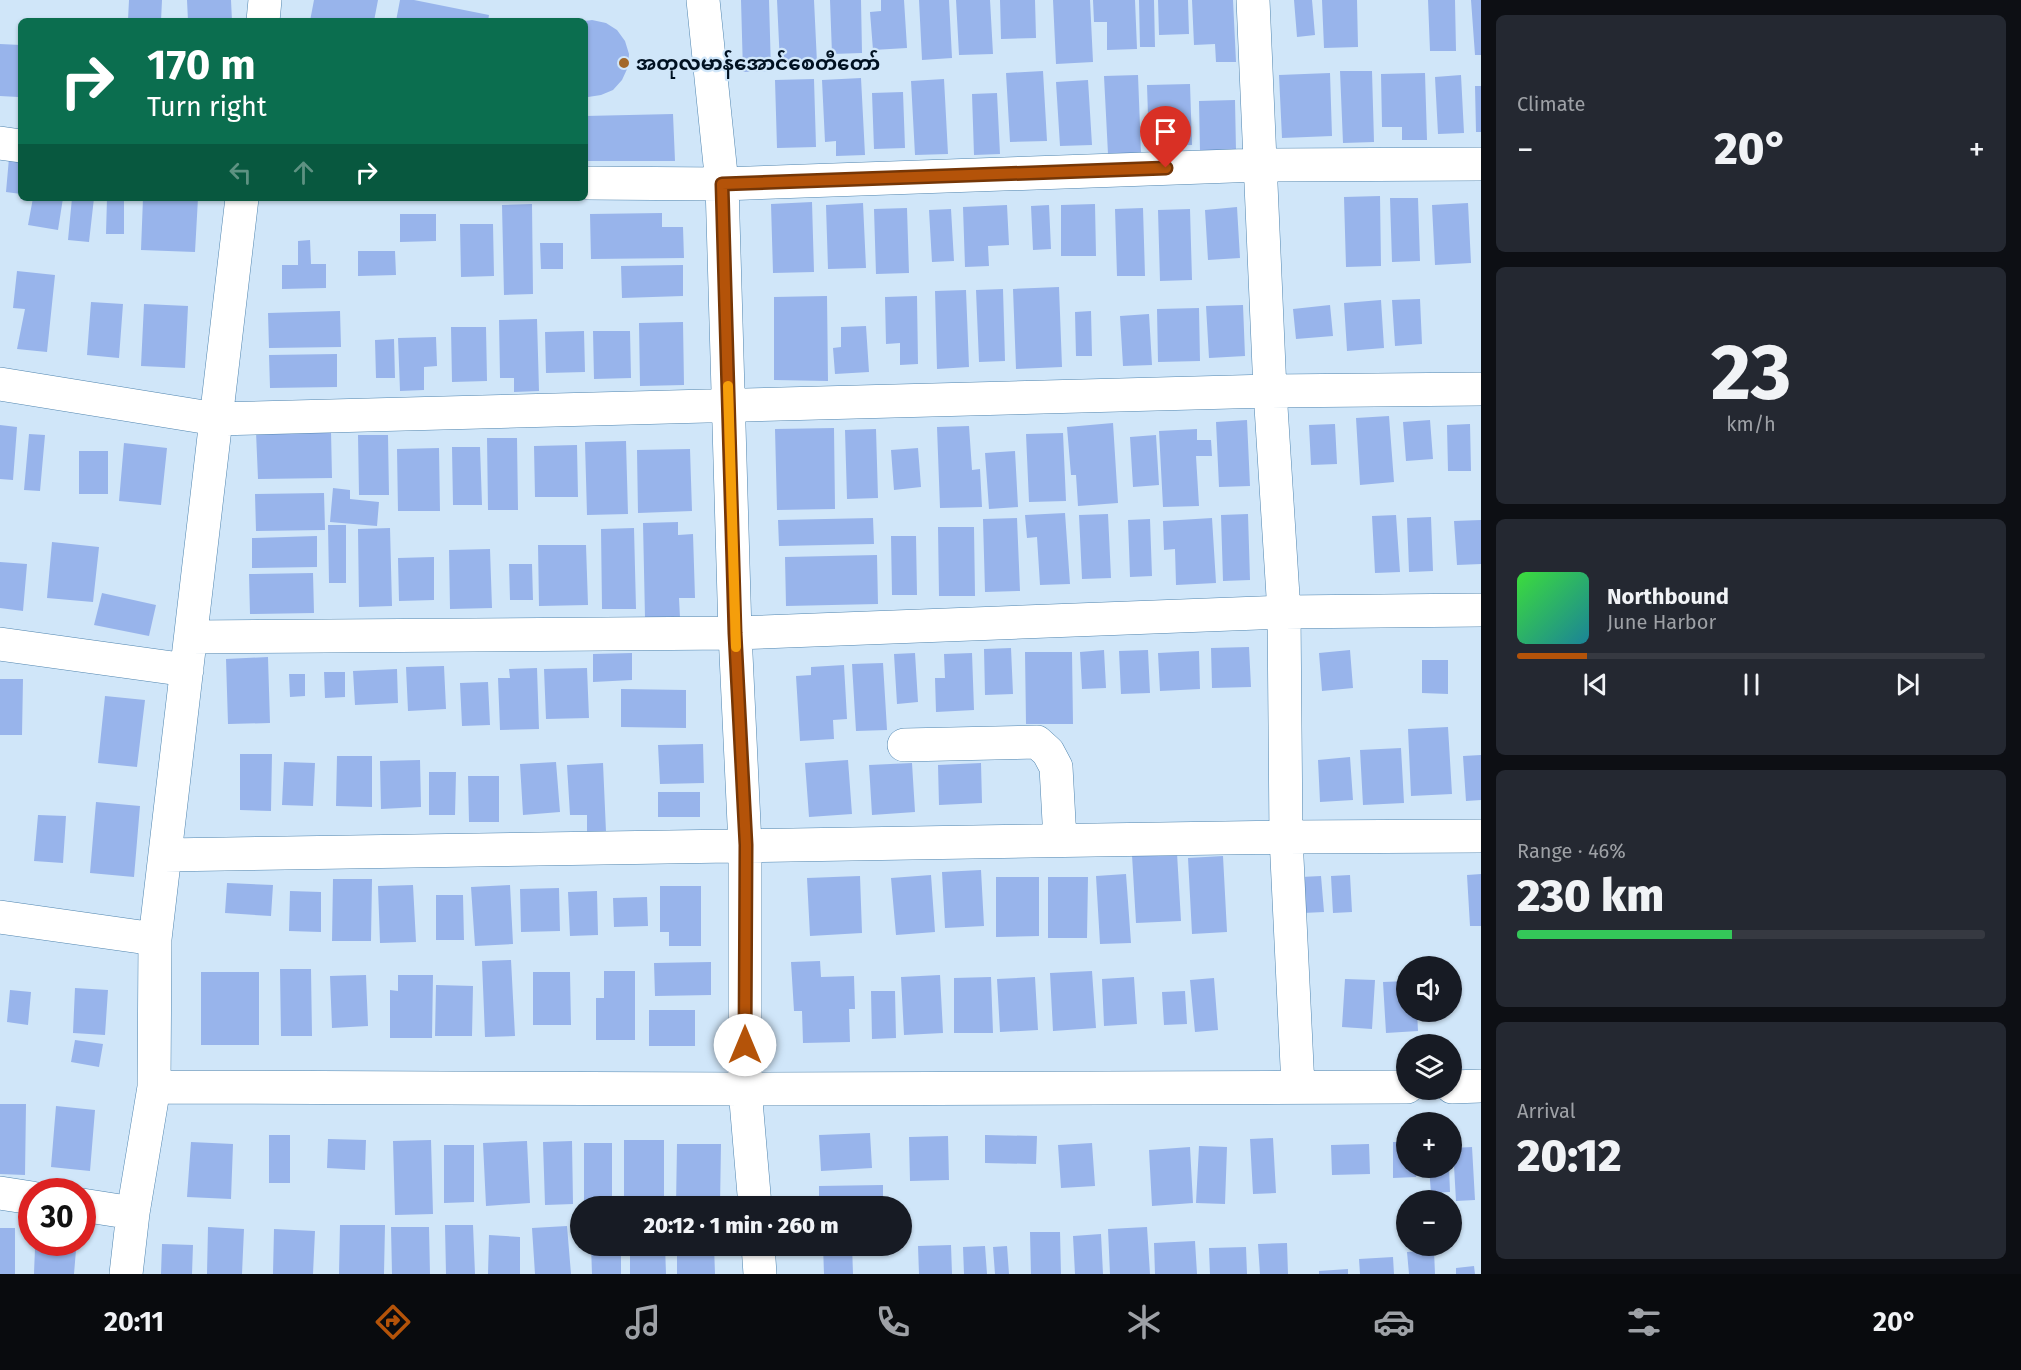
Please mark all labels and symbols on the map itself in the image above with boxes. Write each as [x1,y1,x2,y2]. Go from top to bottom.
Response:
place label: အတုလမာန်အောင်စေတီတော် [636,50,880,79]
marker: အတုလမာန်အောင်စေတီတော် [617,56,631,70]
pin [1140,106,1191,168]
position arrow [713,1013,777,1077]
speed limit sign: 30 [18,1178,96,1256]

